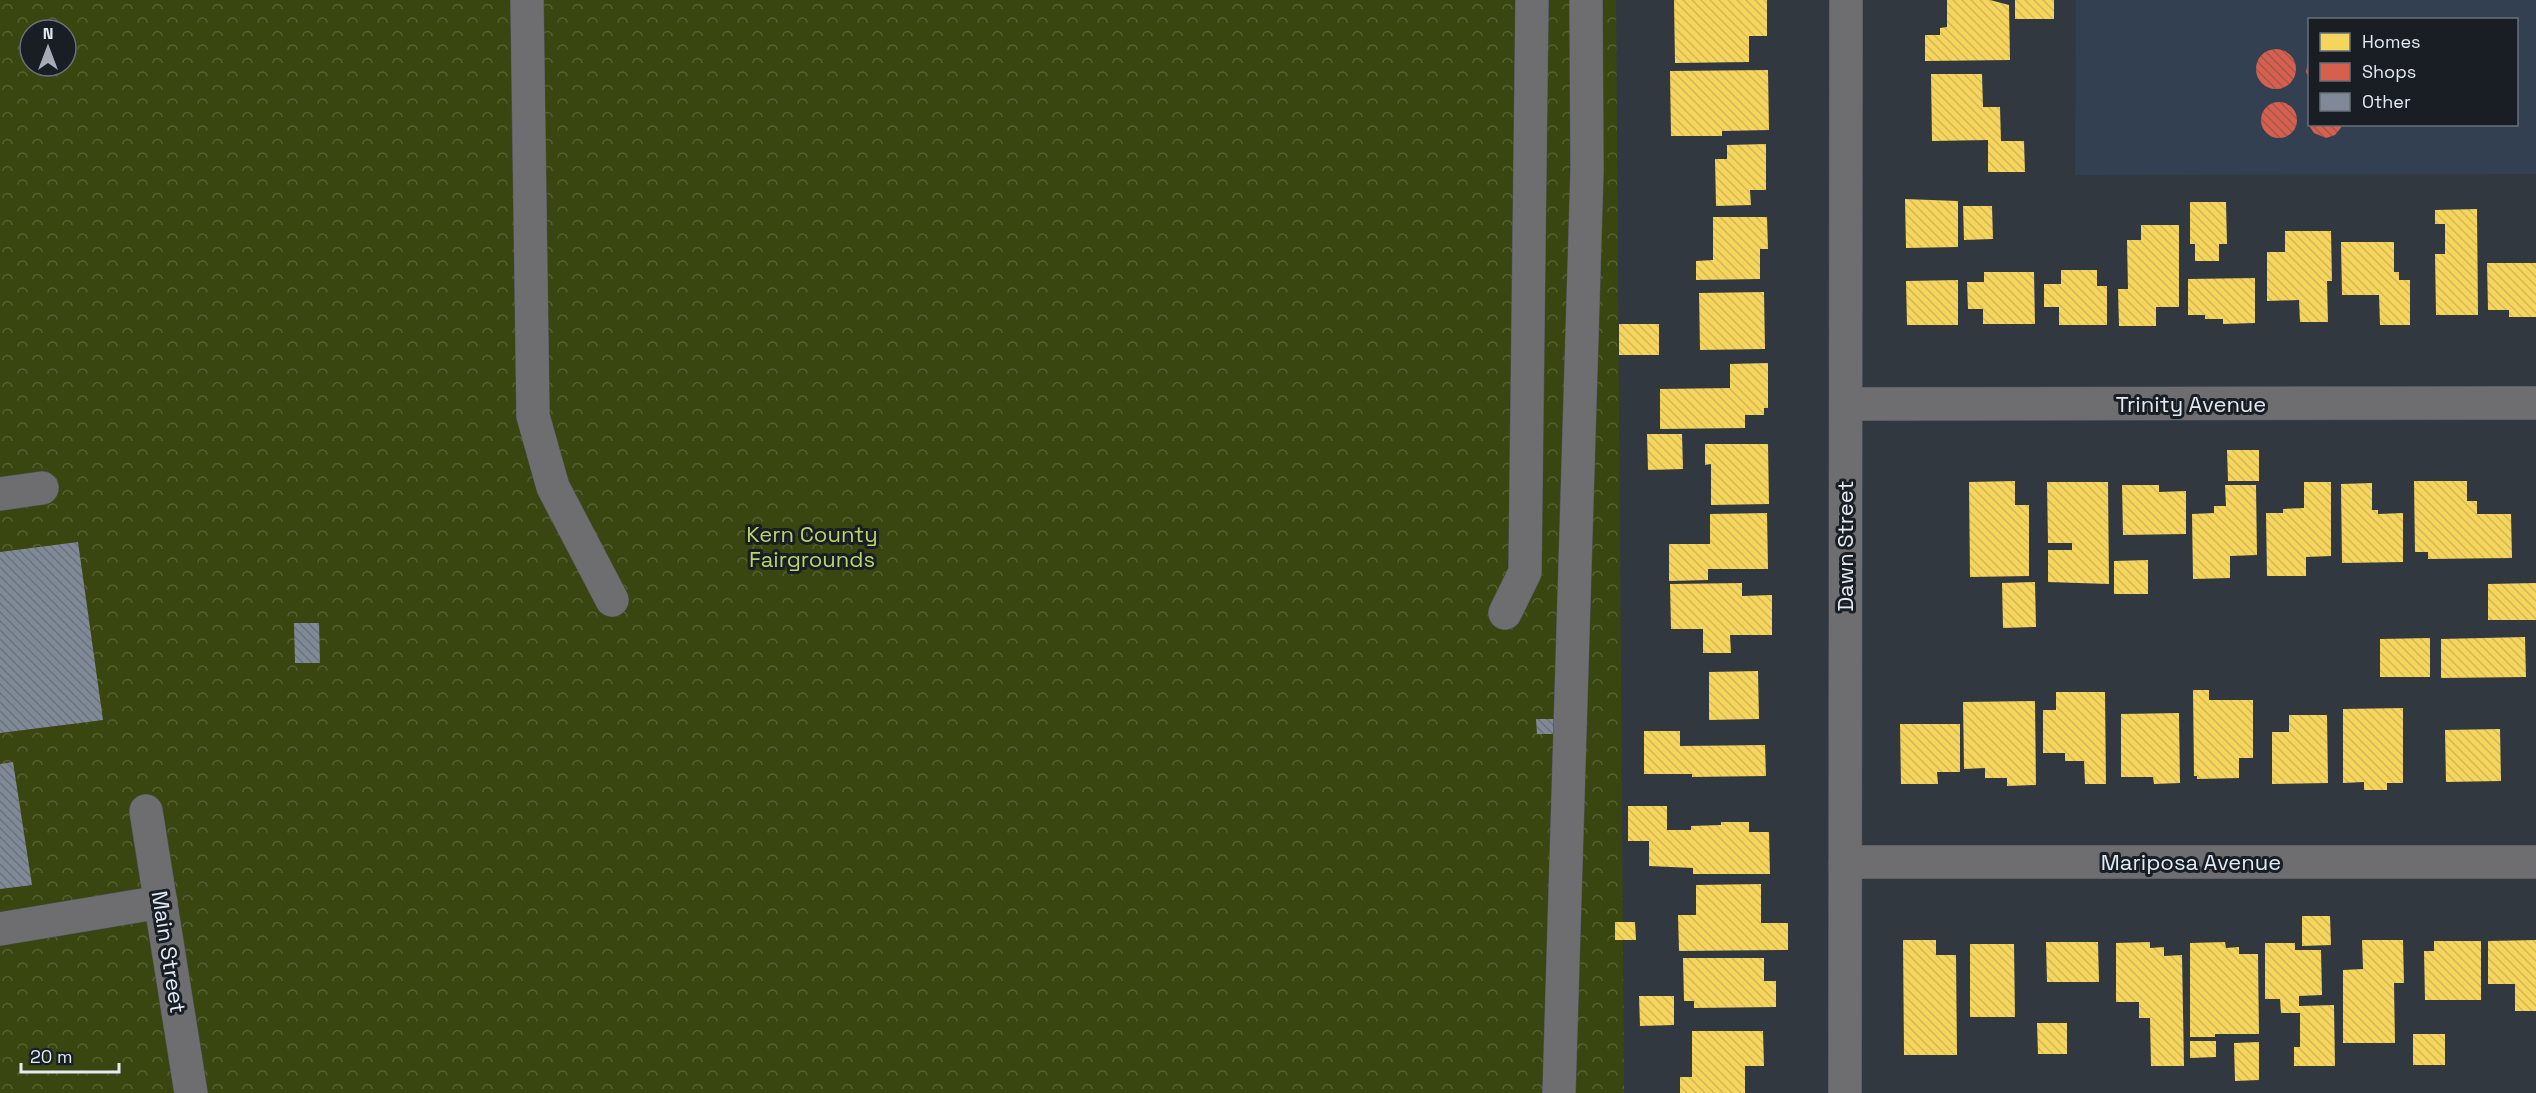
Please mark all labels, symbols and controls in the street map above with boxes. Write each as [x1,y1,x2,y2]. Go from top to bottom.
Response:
north arrow [18,18,78,78]
legend [2308,18,2518,126]
text: N [43,23,53,44]
text: Homes [2362,30,2421,53]
text: Shops [2362,60,2416,83]
text: Other [2362,90,2411,113]
street label: Trinity Avenue [2116,390,2266,418]
street label: Dawn Street [1831,480,1859,612]
park label: Kern County Fairgrounds [746,520,878,573]
street label: Mariposa Avenue [2101,848,2281,876]
street label: Main Street [146,889,192,1015]
scale bar [21,1036,118,1074]
text: 20 m [30,1045,73,1068]

